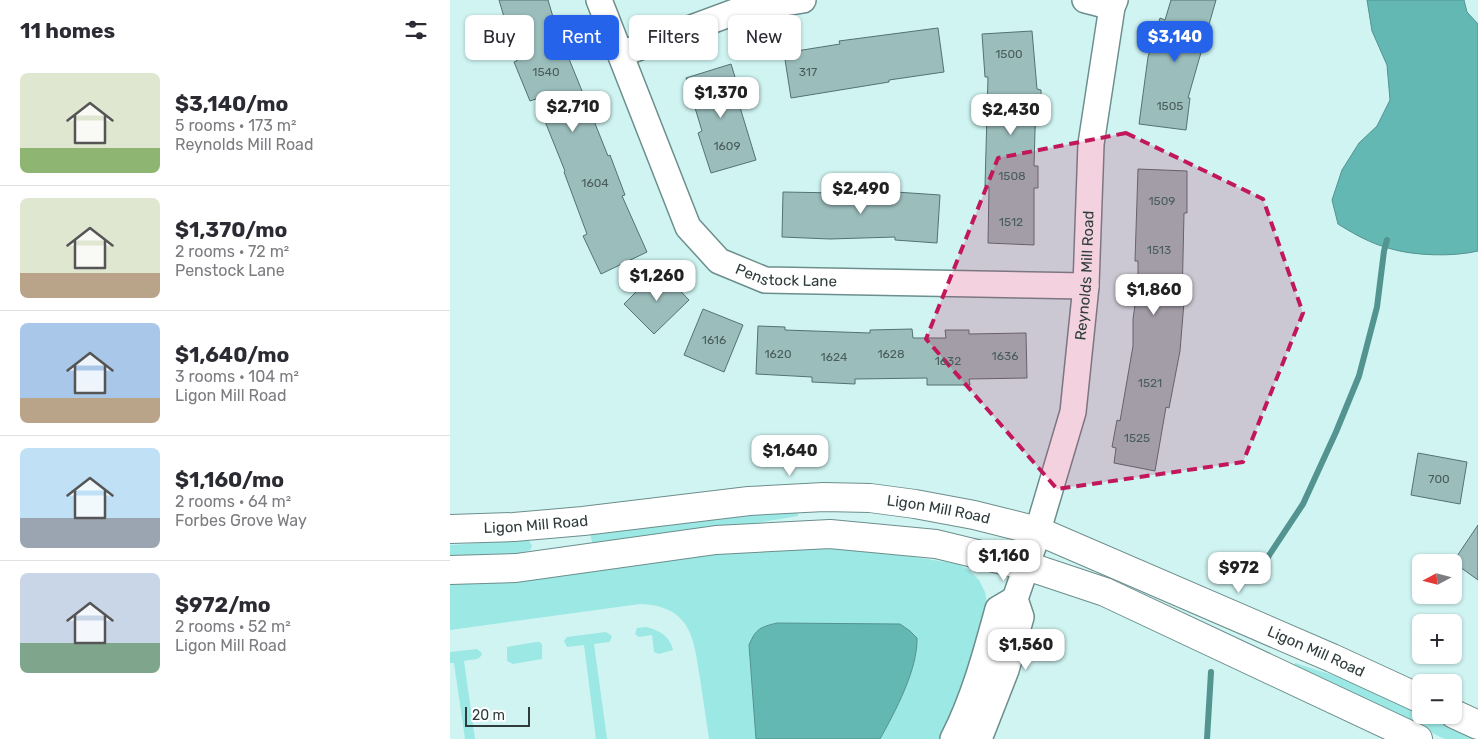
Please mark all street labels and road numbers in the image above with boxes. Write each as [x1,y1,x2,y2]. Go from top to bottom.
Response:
street label: Reynolds Mill Road [1071,210,1098,341]
street label: Penstock Lane [733,260,837,290]
street label: Ligon Mill Road [886,491,992,528]
street label: Ligon Mill Road [483,511,589,537]
street label: Ligon Mill Road [1265,622,1368,681]

